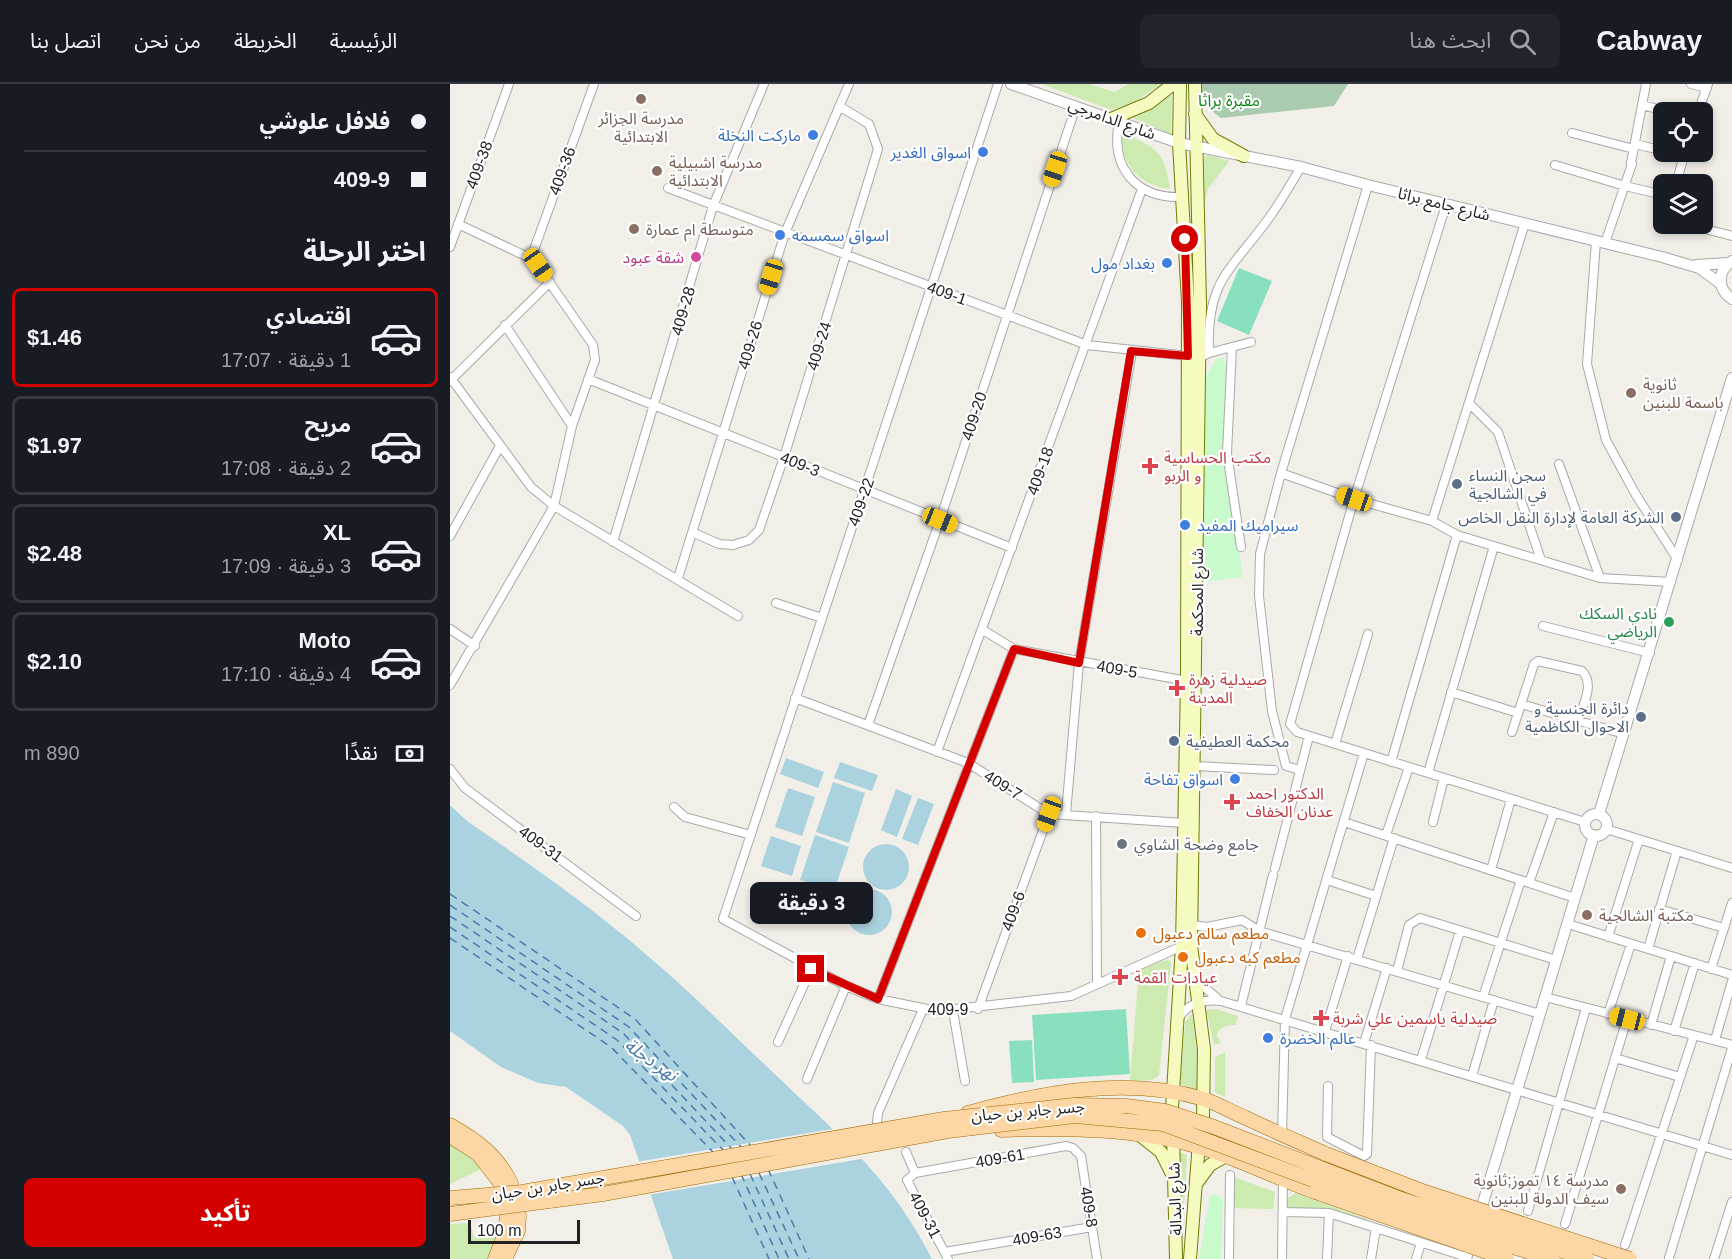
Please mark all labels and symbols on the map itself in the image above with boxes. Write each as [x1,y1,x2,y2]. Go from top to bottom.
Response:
marker: مدرسة الجزائر الابتدائية [634,92,648,106]
park label: مقبرة براثا [1198,92,1260,110]
street label: شارع الدامرجي [1065,95,1158,146]
place label: مدرسة الجزائر الابتدائية [597,110,684,145]
place label: ماركت النخلة [718,127,801,145]
marker: ماركت النخلة [806,128,820,142]
street label: 409-38 [462,139,496,191]
place label: اسواق الغدير [890,144,971,162]
street label: 409-36 [545,145,579,197]
marker: اسواق الغدير [976,145,990,159]
car [1041,149,1069,189]
place label: مدرسة اشبيلية الابتدائية [669,154,762,189]
marker: مدرسة اشبيلية الابتدائية [650,164,664,178]
street label: شارع جامع براثا [1395,184,1492,228]
place label: متوسطة ام عمارة [646,221,754,242]
marker: متوسطة ام عمارة [627,222,641,236]
route start [1171,225,1198,252]
place label: اسواق سمسمه [792,227,889,245]
marker: اسواق سمسمه [773,228,787,242]
car [520,245,556,285]
place label: شقة عبود [623,249,684,267]
marker: شقة عبود [689,250,703,264]
place label: بغداد مول [1091,255,1155,274]
marker: بغداد مول [1160,256,1174,270]
car [757,257,785,297]
street label: 409-1 [925,278,969,308]
street label: 409-28 [668,285,698,337]
street label: 409-26 [735,319,765,371]
street label: 409-24 [804,320,834,372]
place label: ثانوية باسمة للبنين [1643,376,1724,412]
marker: ثانوية باسمة للبنين [1624,386,1638,400]
street label: 409-20 [958,390,990,442]
street label: 409-18 [1023,445,1057,497]
street label: 409-3 [778,448,822,480]
place label: مكتب الحساسية و الربو [1164,449,1271,485]
marker: مكتب الحساسية و الربو [1141,457,1159,475]
place label: سجن النساء في الشالجية [1469,467,1547,505]
street label: 409-22 [845,476,877,528]
marker: سجن النساء في الشالجية [1450,477,1464,491]
car [1334,485,1374,513]
car [920,505,960,535]
place label: الشركة العامة لإدارة النقل الخاص [1458,509,1664,528]
marker: الشركة العامة لإدارة النقل الخاص [1669,510,1683,524]
place label: سيراميك المفيد [1197,517,1298,535]
marker: سيراميك المفيد [1178,518,1192,532]
street label: شارع المحكمة [1189,548,1210,636]
place label: نادي السكك الرياضي [1579,605,1657,643]
marker: نادي السكك الرياضي [1662,615,1676,629]
street label: 409-5 [1095,657,1139,681]
place label: صيدلية زهرة المدينة [1189,671,1267,706]
marker: صيدلية زهرة المدينة [1170,681,1184,695]
place label: دائرة الجنسية و الاحوال الكاظمية [1525,700,1629,737]
marker: دائرة الجنسية و الاحوال الكاظمية [1634,710,1648,724]
place label: محكمة العطيفية [1186,733,1290,750]
marker: محكمة العطيفية [1167,734,1181,748]
street label: 409-7 [981,767,1025,803]
place label: اسواق تفاحة [1144,771,1223,789]
marker: اسواق تفاحة [1228,772,1242,786]
place label: الدكتور احمد عدنان الخفاف [1246,785,1333,821]
marker: الدكتور احمد عدنان الخفاف [1223,793,1241,811]
car [1034,794,1064,834]
street label: 409-31 [516,822,566,866]
place label: جامع وضحة الشاوي [1134,836,1259,857]
marker: جامع وضحة الشاوي [1115,837,1129,851]
callout: 3 دقيقة [750,882,872,924]
street label: 409-6 [998,889,1028,933]
place label: مكتبة الشالجية [1599,907,1694,924]
marker: مكتبة الشالجية [1580,908,1594,922]
place label: مطعم سالم دعبول [1153,925,1269,946]
marker: مطعم سالم دعبول [1134,926,1148,940]
place label: مطعم كبه دعبول [1195,949,1301,970]
marker: مطعم كبه دعبول [1176,950,1190,964]
route end [797,955,824,982]
marker: عيادات القمة [1111,968,1129,986]
place label: عيادات القمة [1134,969,1217,986]
street label: 409-9 [928,1001,969,1018]
car [1607,1006,1647,1032]
place label: صيدلية ياسمين علي شربة [1333,1010,1497,1030]
marker: صيدلية ياسمين علي شربة [1314,1011,1328,1025]
place label: عالم الخضرة [1280,1030,1356,1051]
marker: عالم الخضرة [1261,1031,1275,1045]
water label: نهر دجلة [620,1035,683,1087]
street label: جسر جابر بن حيان [970,1098,1086,1125]
street label: 409-61 [974,1145,1026,1171]
street label: شارع البدالة [1165,1162,1189,1236]
street label: جسر جابر بن حيان [490,1169,606,1204]
place label: مدرسة ١٤ تموز;ثانوية سيف الدولة للبنين [1473,1172,1609,1208]
marker: مدرسة ١٤ تموز;ثانوية سيف الدولة للبنين [1614,1182,1628,1196]
street label: 409-8 [1077,1185,1101,1229]
street label: 409-31 [906,1189,944,1241]
scale bar [468,1217,580,1244]
street label: 409-63 [1011,1223,1063,1249]

